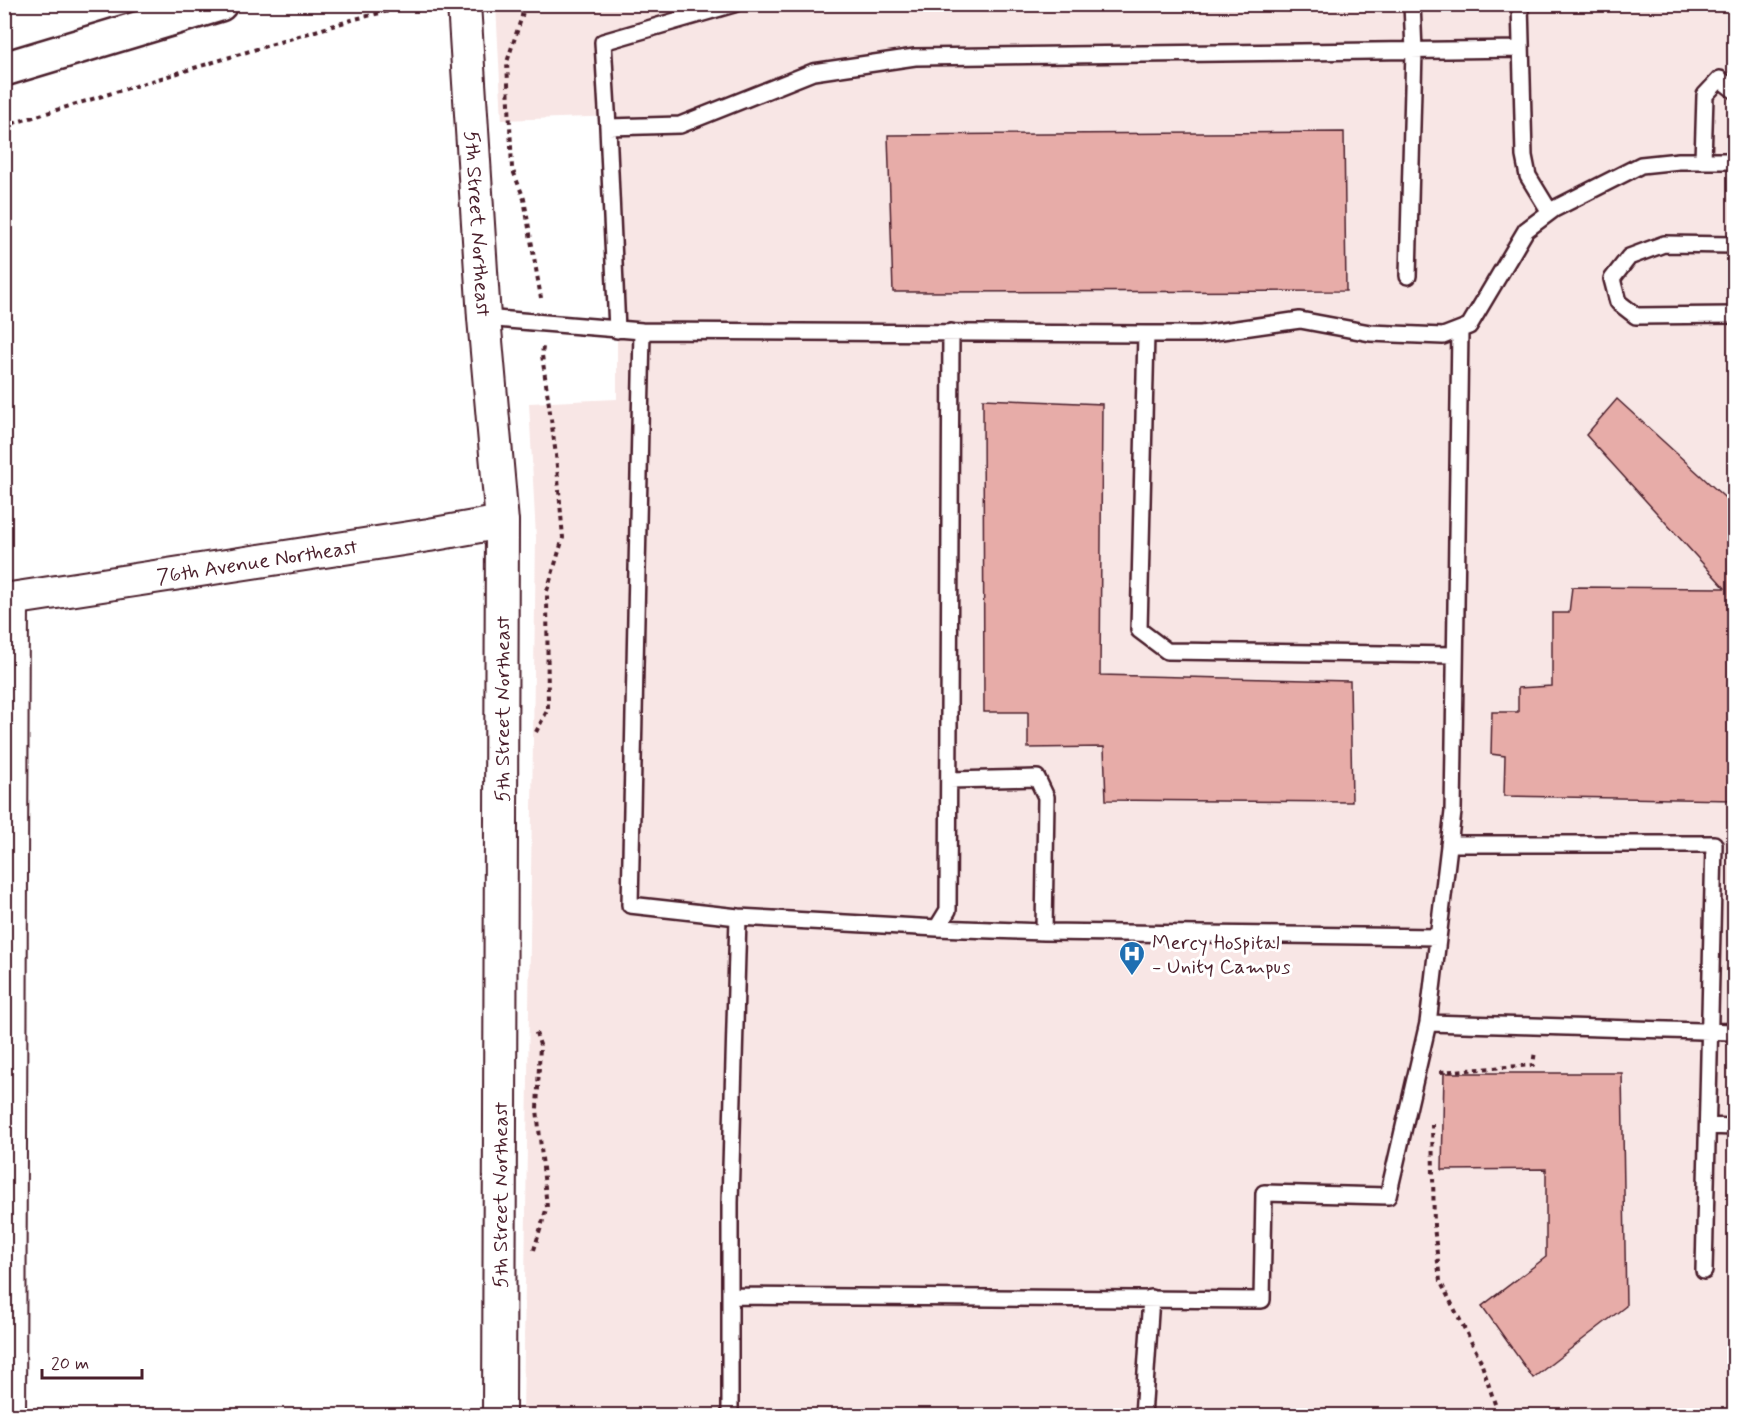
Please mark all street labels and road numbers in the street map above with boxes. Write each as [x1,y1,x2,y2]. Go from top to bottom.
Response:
street label: 5th Street Northeast [457,130,497,318]
street label: 76th Avenue Northeast [155,533,360,591]
street label: 5th Street Northeast [489,615,517,802]
street label: 5th Street Northeast [487,1101,515,1288]

